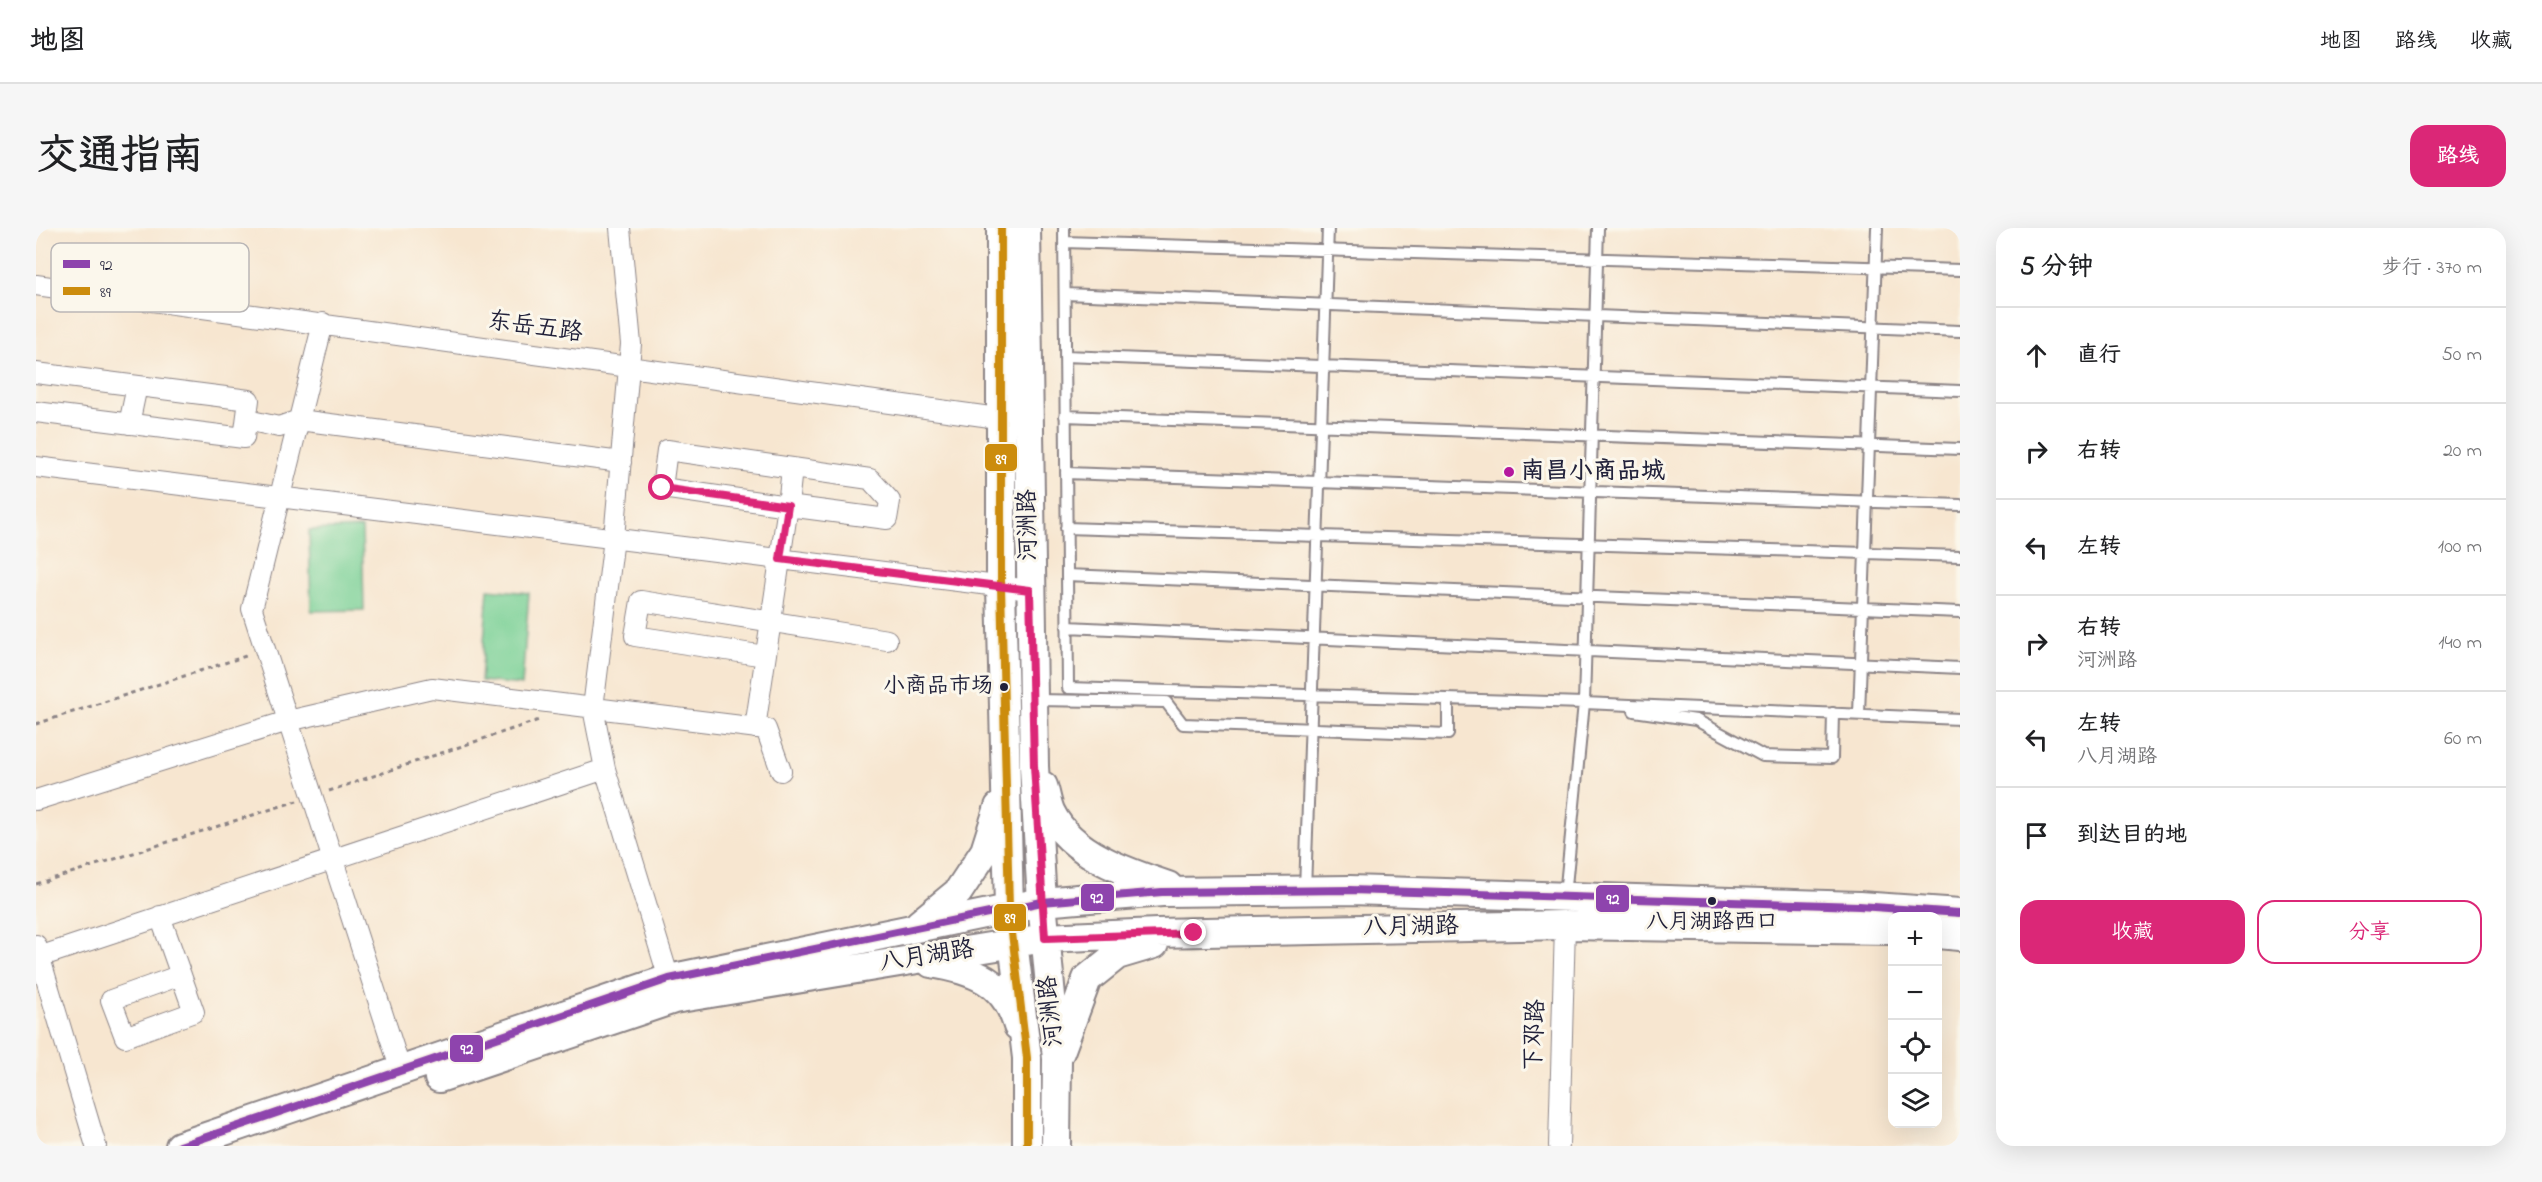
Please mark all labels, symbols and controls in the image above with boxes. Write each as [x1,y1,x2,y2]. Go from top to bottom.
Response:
text: 地图 [30,22,86,63]
text: 地图 [2320,27,2362,57]
text: 路线 [2395,27,2437,57]
text: 收藏 [2470,27,2512,57]
button: 路线 [2410,125,2506,187]
text: 交通指南 [36,127,204,188]
legend [51,243,249,312]
text: 5 分钟 [2020,249,2093,287]
text: 92 [100,254,113,278]
text: 步行 · 370 m [2382,254,2482,283]
text: 89 [100,281,111,305]
street label: 东岳五路 [485,304,585,352]
icon: ahead [2020,339,2053,372]
text: 直行 [2077,340,2121,372]
text: 50 m [2441,341,2482,370]
icon: right [2020,435,2053,468]
text: 右转 [2077,436,2121,468]
text: 20 m [2443,437,2482,466]
line badge: 89 [984,443,1018,472]
text: 89 [995,448,1007,472]
place label: 南昌小商品城 [1521,455,1665,490]
marker: 南昌小商品城 [1502,465,1516,479]
route start [648,474,674,500]
street label: 河洲路 [1011,489,1047,561]
icon: left [2020,531,2053,564]
text: 左转 [2077,532,2121,564]
text: 100 m [2438,533,2482,562]
text: 右转 [2077,613,2121,645]
icon: right [2020,627,2053,660]
text: 140 m [2438,629,2482,658]
text: 河洲路 [2077,647,2137,676]
place label: 小商品市场 [883,671,993,703]
marker: 小商品市场 [998,681,1010,693]
text: 左转 [2077,709,2121,741]
icon: left [2020,723,2053,756]
text: 60 m [2444,725,2482,754]
text: 八月湖路 [2077,743,2157,772]
icon: arrive [2020,819,2053,852]
text: 到达目的地 [2077,820,2187,852]
line badge: 92 [1080,883,1115,912]
line badge: 92 [1595,884,1630,913]
text: 92 [1090,887,1103,911]
text: 92 [1606,888,1619,912]
marker: 八月湖路西口 [1706,895,1718,907]
button: 收藏 [2020,900,2245,964]
button: 分享 [2257,900,2482,964]
line badge: 89 [993,903,1027,932]
text: 89 [1004,907,1016,931]
place label: 八月湖路西口 [1646,907,1778,939]
street label: 八月湖路 [1363,910,1459,946]
map controls [1888,912,1942,1128]
button: + [1888,912,1942,966]
route end [1180,919,1206,945]
street label: 八月湖路 [877,932,977,982]
button: − [1888,966,1942,1020]
street label: 河洲路 [1031,973,1073,1049]
street label: 下邓路 [1517,998,1555,1072]
button: locate [1888,1020,1942,1074]
line badge: 92 [449,1034,484,1063]
text: 92 [460,1038,473,1062]
button: layers [1888,1074,1942,1128]

